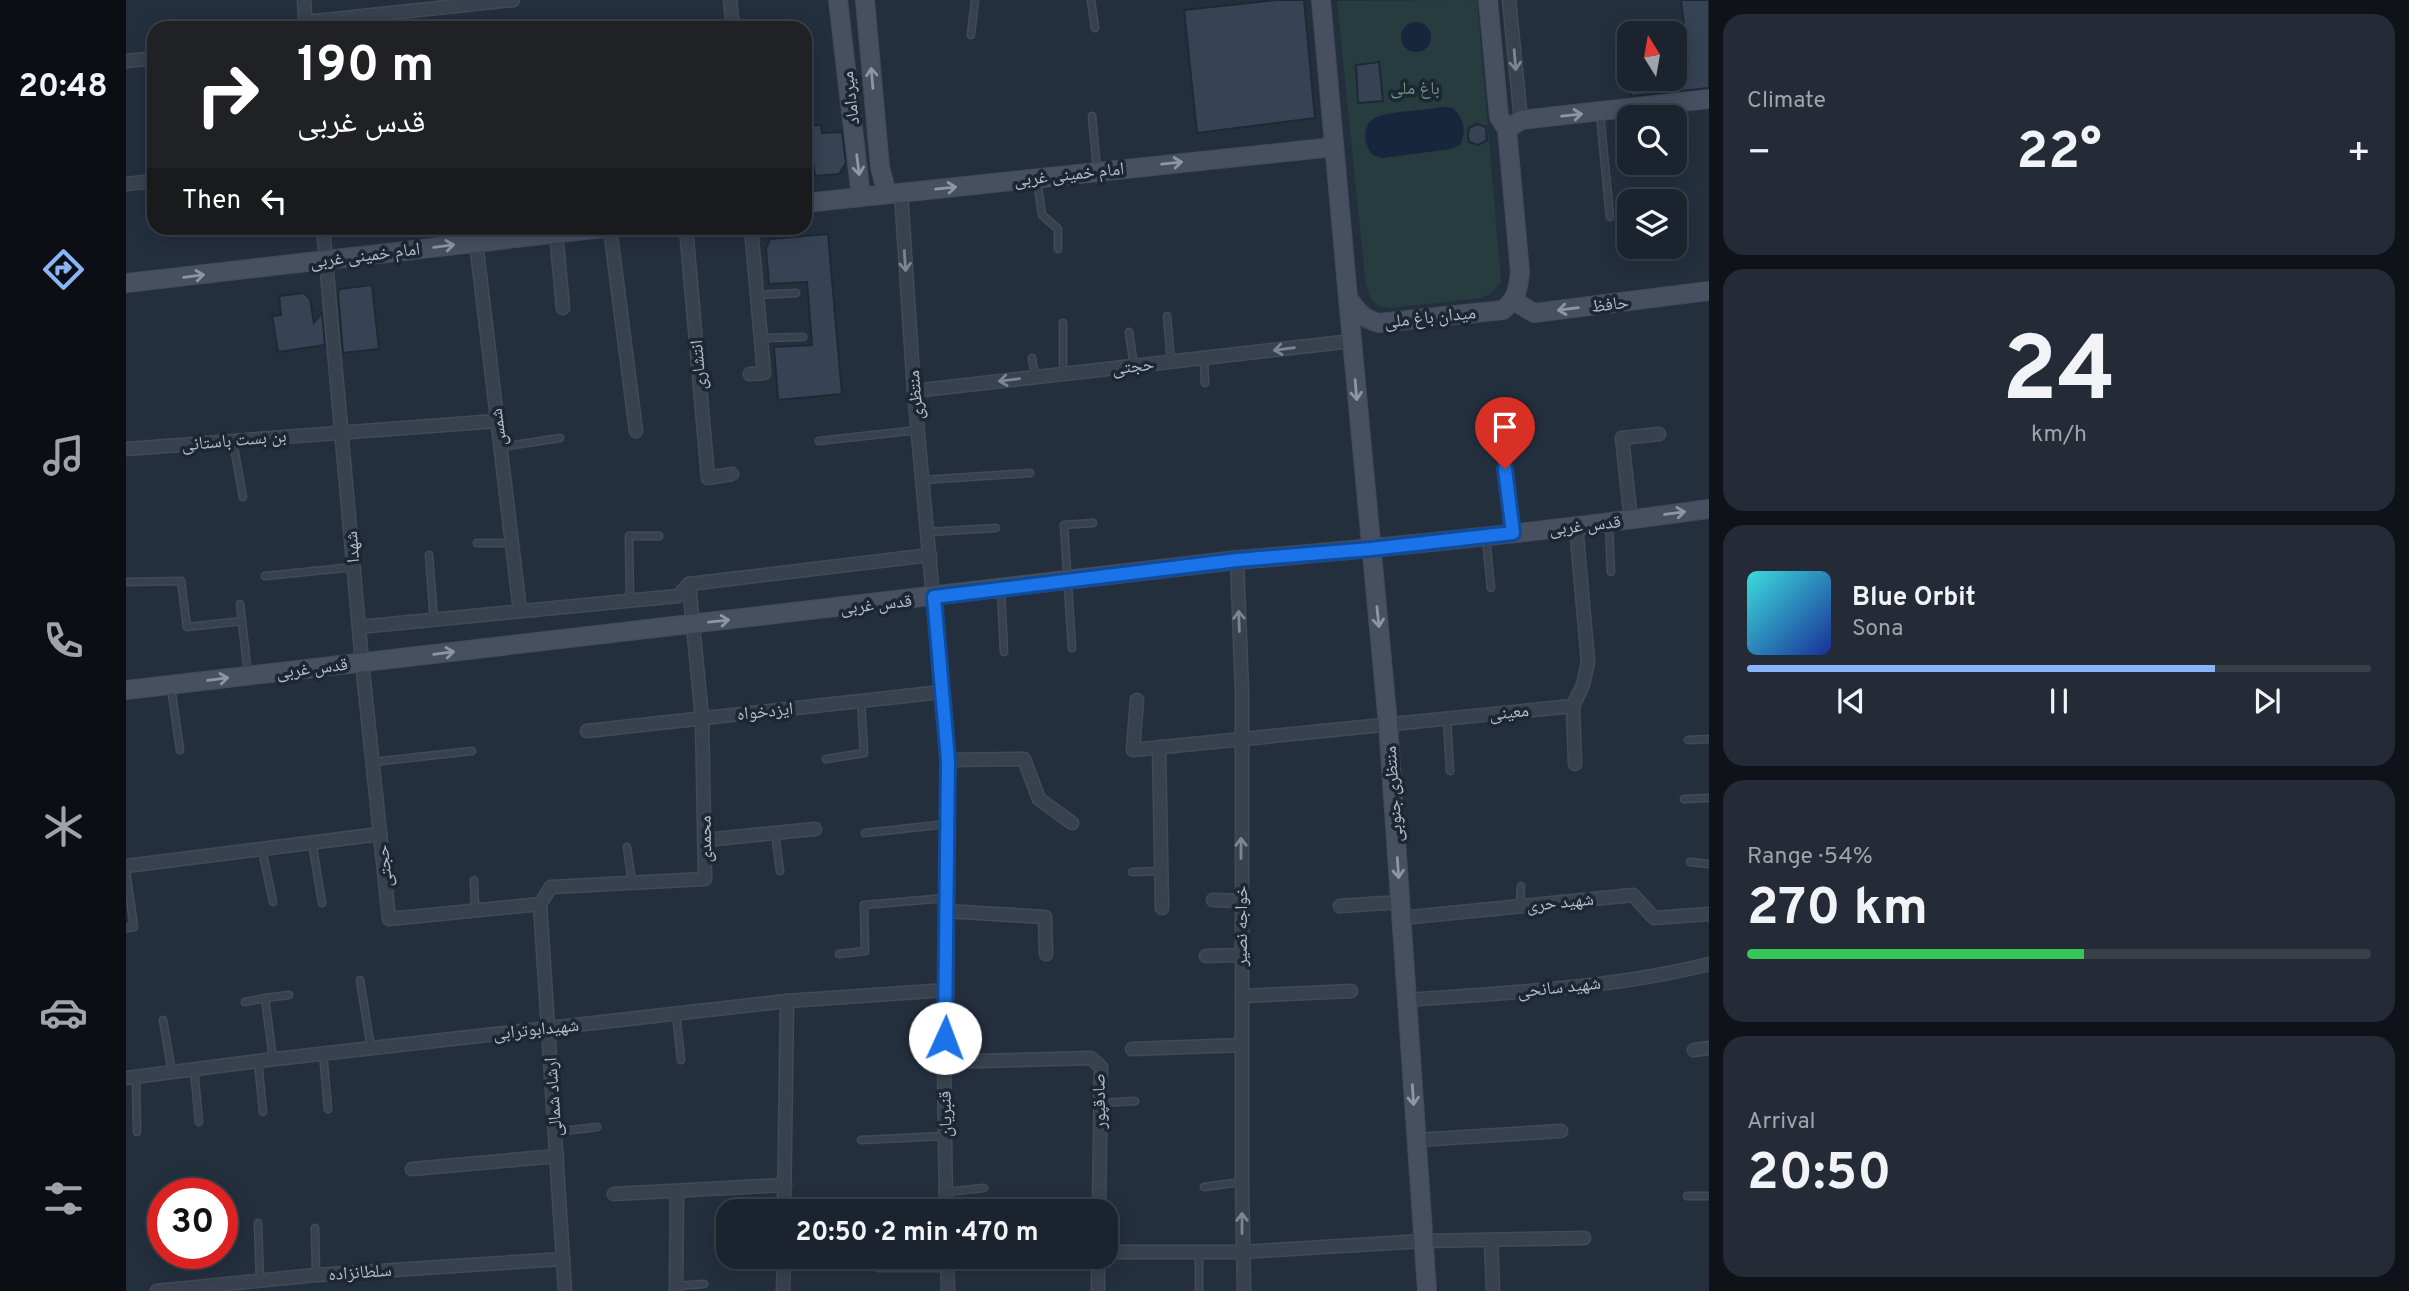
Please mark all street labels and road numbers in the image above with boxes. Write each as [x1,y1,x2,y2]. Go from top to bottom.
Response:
street label: میرداماد [837,70,866,126]
street label: امام خمینی غربی [1013,158,1126,193]
street label: امام خمینی غربی [309,238,422,275]
street label: حافظ [1590,292,1630,319]
street label: میدان باغ ملی [1383,302,1477,335]
street label: انتشاری [686,339,713,391]
street label: حجتی [1111,353,1156,381]
street label: منتظری [903,369,930,421]
street label: شمس [486,407,513,447]
street label: بن بست باستانی [181,425,288,458]
street label: قدس غربی [1548,511,1622,542]
street label: شهدا [341,530,366,564]
street label: قدس غربی [839,590,913,621]
street label: قدس غربی [275,654,349,685]
street label: ایزدخواه [736,698,795,727]
street label: معینی [1488,700,1530,727]
street label: منتظری جنوبی [1380,745,1409,843]
street label: محمدی [695,815,718,863]
street label: حجتی [372,844,399,888]
street label: خواجه نصیر [1231,886,1254,967]
street label: شهید حری [1525,889,1595,918]
street label: شهید سانحی [1516,973,1602,1004]
street label: شهیدابوترابی [492,1015,580,1046]
street label: ارشاد شمالی [540,1057,569,1137]
street label: صادقپور [1089,1073,1113,1130]
street label: قنبریان [935,1090,958,1137]
street label: سلطانزاده [328,1260,393,1287]

